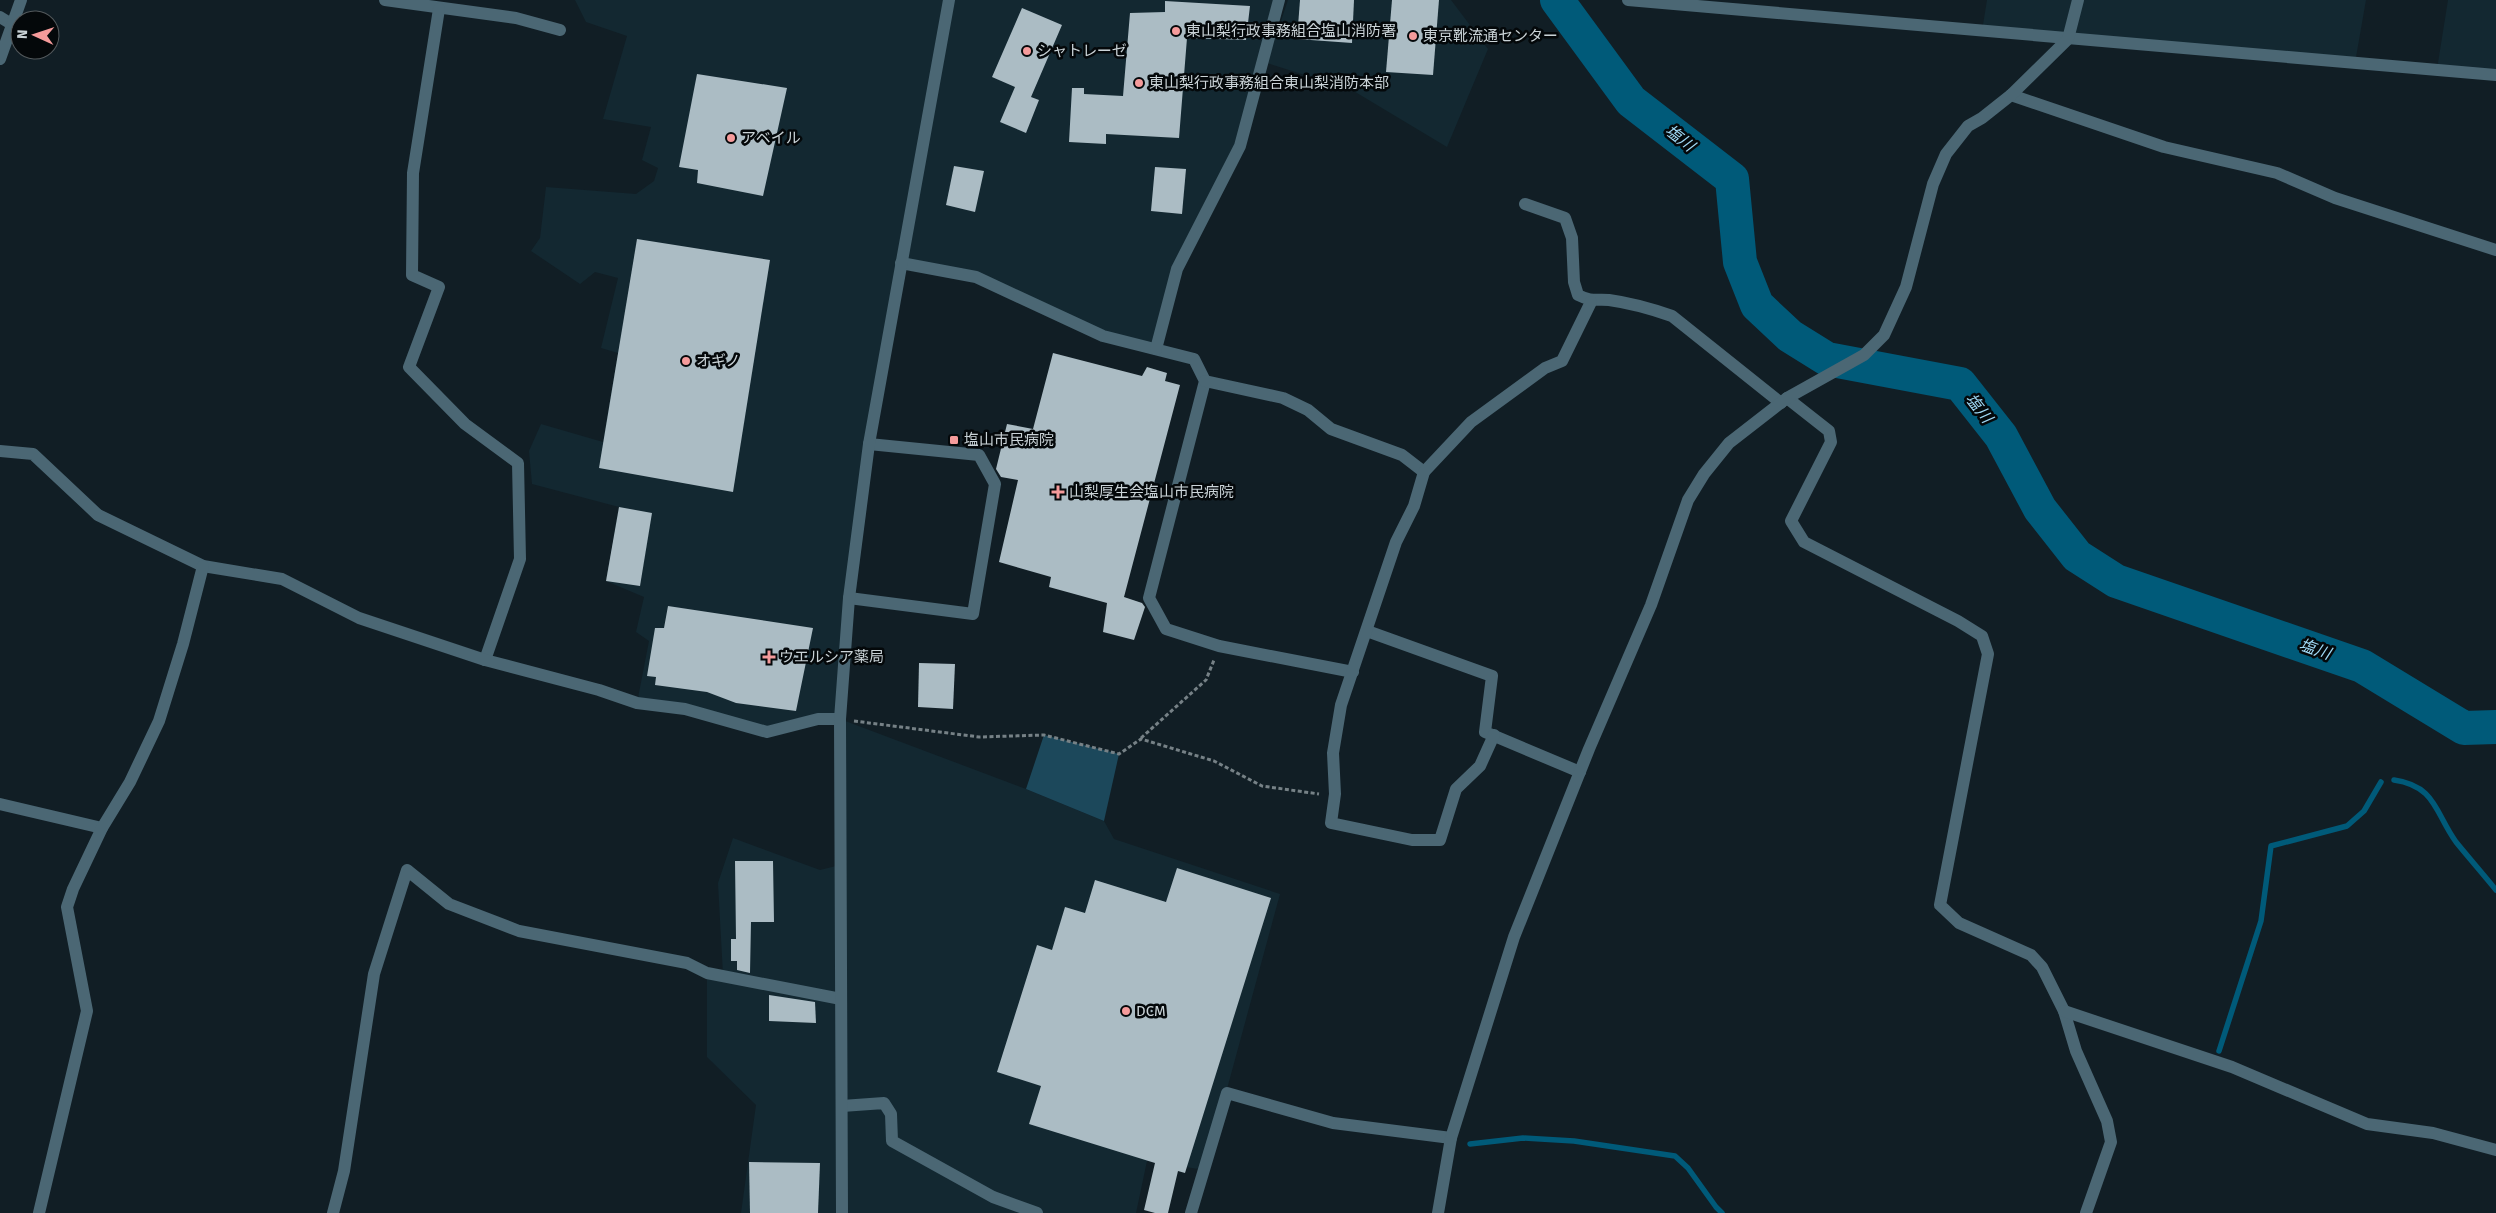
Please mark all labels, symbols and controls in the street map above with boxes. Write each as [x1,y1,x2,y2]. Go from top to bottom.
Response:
north arrow [10,10,60,60]
place label: 東山梨行政事務組合塩山消防署 [1186,22,1396,40]
marker: 東山梨行政事務組合塩山消防署 [1170,25,1182,37]
place label: 東京靴流通センター [1423,27,1558,45]
text: N [14,29,31,39]
marker: 東京靴流通センター [1407,30,1419,42]
place label: シャトレーゼ [1037,42,1127,60]
marker: シャトレーゼ [1021,45,1033,57]
place label: 東山梨行政事務組合東山梨消防本部 [1149,74,1389,92]
marker: 東山梨行政事務組合東山梨消防本部 [1133,77,1145,89]
water label: 塩川 [1662,121,1700,157]
place label: アベイル [741,129,801,147]
marker: アベイル [725,132,737,144]
place label: オギノ [696,352,740,370]
marker: オギノ [680,355,692,367]
water label: 塩川 [1962,390,1998,428]
place label: 塩山市民病院 [964,431,1054,449]
marker: 塩山市民病院 [948,434,960,446]
place label: 山梨厚生会塩山市民病院 [1069,483,1234,501]
marker: 山梨厚生会塩山市民病院 [1051,485,1065,499]
water label: 塩川 [2297,635,2335,664]
place label: ウエルシア薬局 [779,648,884,666]
marker: ウエルシア薬局 [763,651,775,663]
place label: DCM [1136,1002,1166,1020]
marker: DCM [1120,1005,1132,1017]

